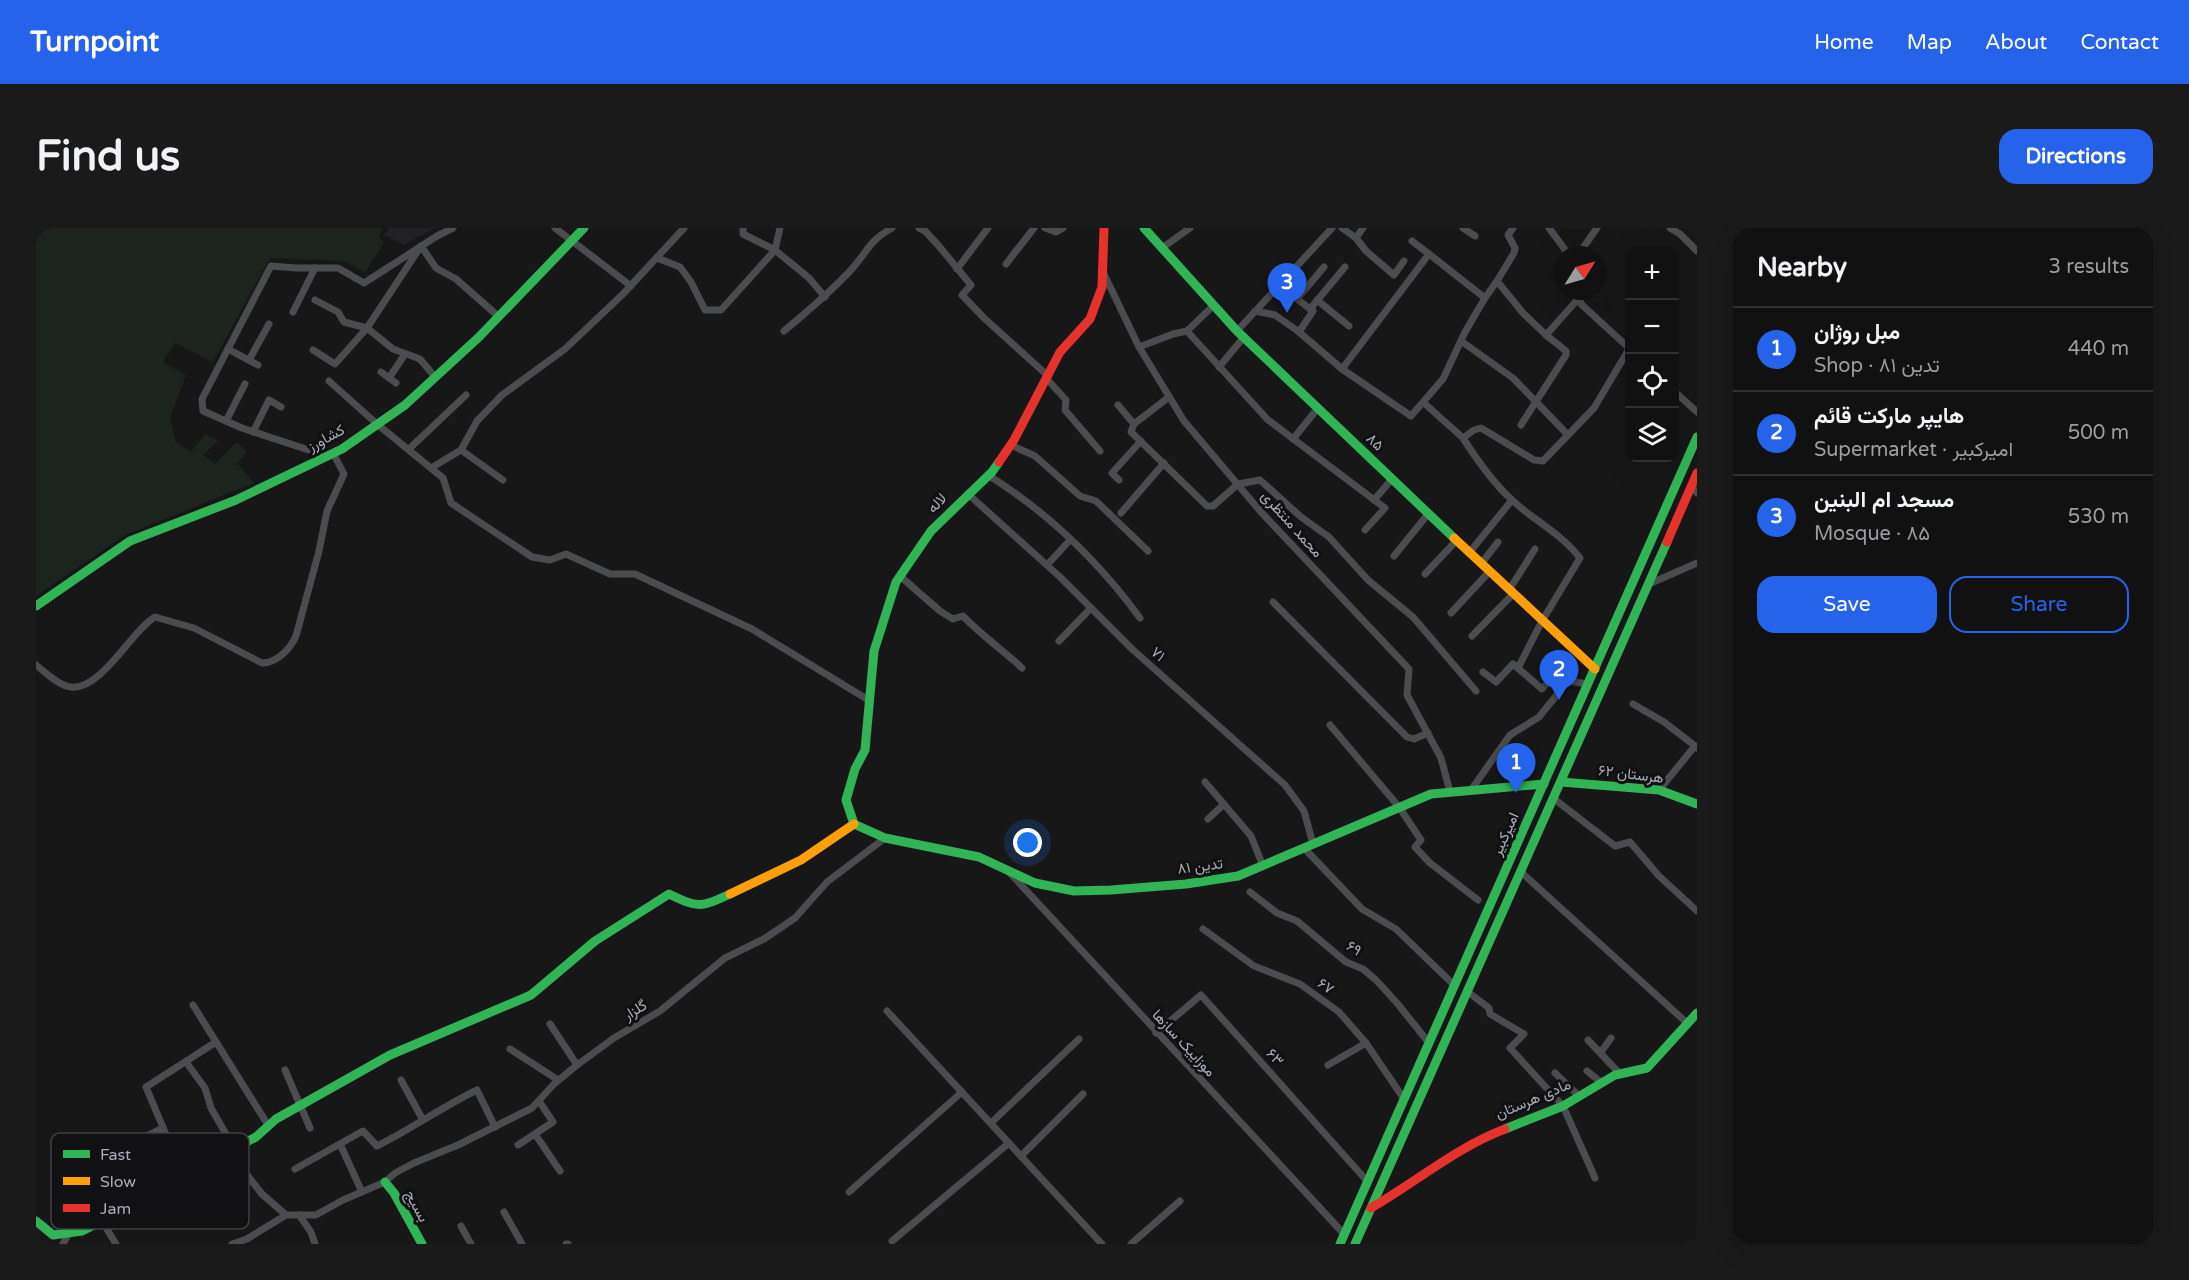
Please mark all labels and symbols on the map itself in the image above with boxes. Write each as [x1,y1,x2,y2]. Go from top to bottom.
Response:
north arrow [1553,246,1607,300]
pin: 3 [1268,264,1306,313]
street label: کشاورز [303,420,348,456]
street label: ۸۵ [1362,429,1388,455]
street label: محمد منتظری [1257,487,1327,562]
street label: لاله [923,489,951,517]
street label: ۷۱ [1147,643,1169,665]
pin: 2 [1540,650,1579,700]
pin: 1 [1496,744,1536,793]
street label: هرستان ۶۲ [1597,761,1665,787]
street label: امیرکبیر [1487,810,1522,859]
your location [1013,828,1042,857]
street label: تدین ۸۱ [1176,854,1224,879]
street label: ۶۹ [1343,937,1365,959]
street label: ۶۷ [1314,974,1338,998]
street label: گلزار [619,996,651,1025]
street label: موزاییک سازها [1148,1006,1220,1080]
street label: ۶۳ [1263,1045,1288,1069]
street label: مادی هرستان [1493,1075,1574,1124]
legend [51,1133,249,1229]
text: Fast [100,1145,131,1165]
text: Slow [100,1172,136,1192]
street label: بسیج [399,1187,433,1226]
text: Jam [100,1199,131,1219]

